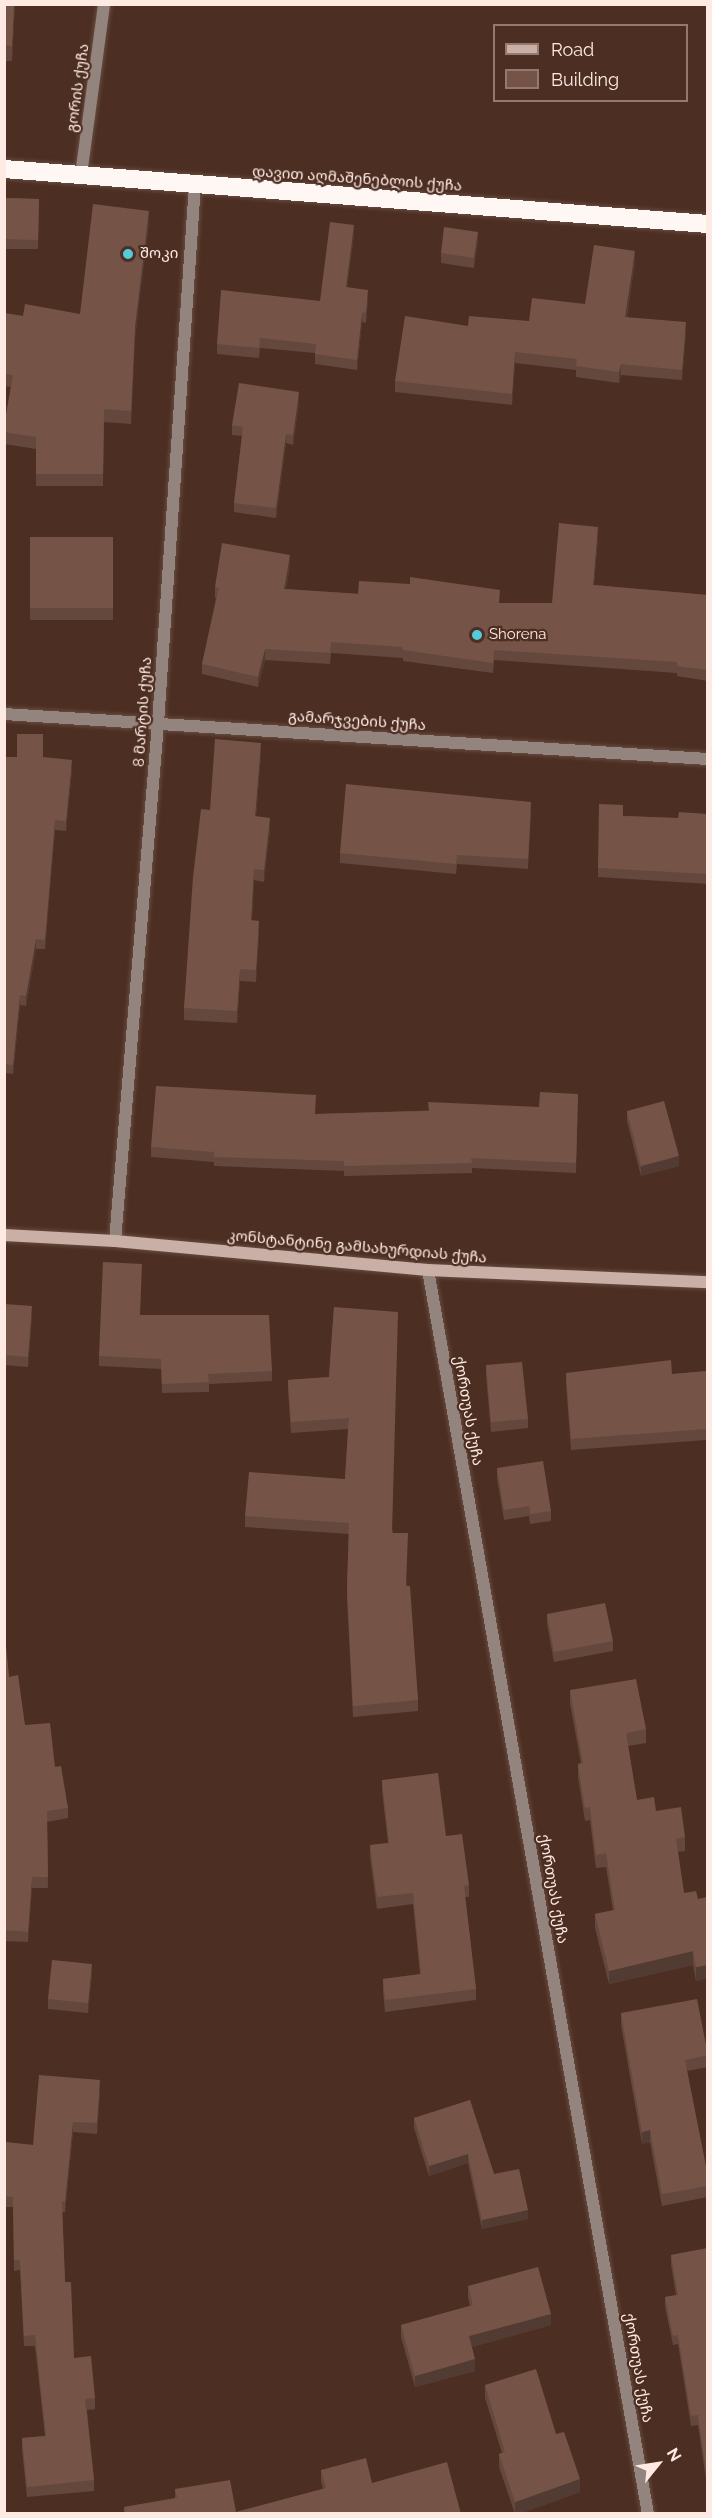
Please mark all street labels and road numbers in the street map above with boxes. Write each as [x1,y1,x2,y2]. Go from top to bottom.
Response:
street label: გორის ქუჩა [63,43,93,133]
street label: დავით აღმაშენებლის ქუჩა [252,163,462,195]
street label: 8 მარტის ქუჩა [130,656,156,768]
street label: გამარჯვების ქუჩა [288,707,426,735]
street label: კონსტანტინე გამსახურდიას ქუჩა [226,1227,488,1267]
street label: ქორთუას ქუჩა [449,1355,487,1467]
street label: ქორთუას ქუჩა [534,1833,572,1945]
street label: ქორთუას ქუჩა [619,2312,657,2424]

